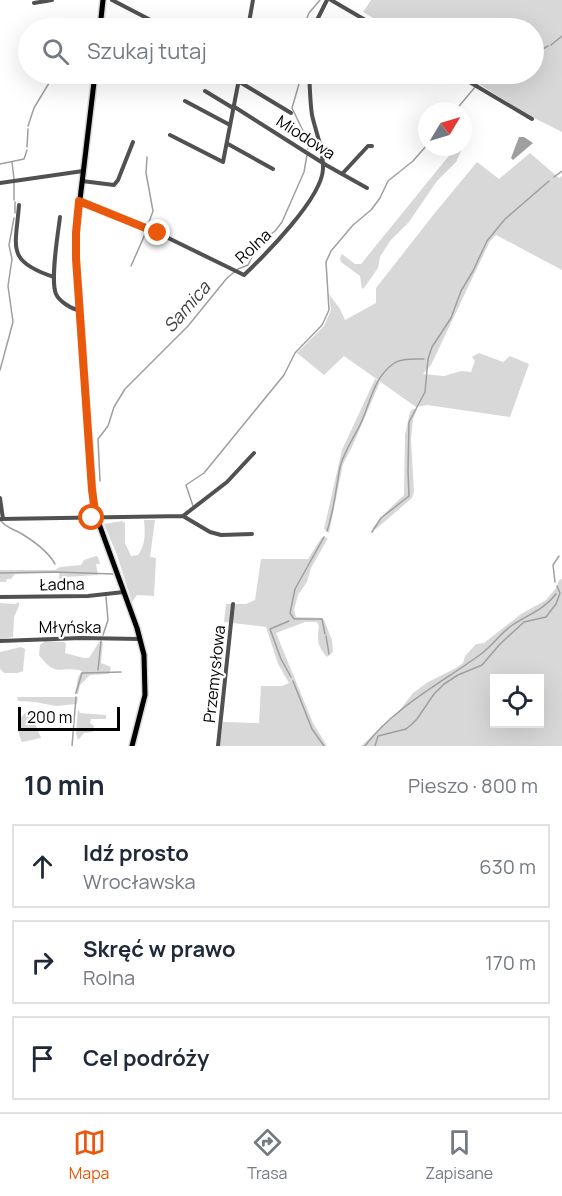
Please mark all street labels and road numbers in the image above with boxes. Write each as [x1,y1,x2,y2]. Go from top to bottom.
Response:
street label: Miodowa [272,110,340,164]
street label: Rolna [230,224,276,268]
street label: Ładna [39,573,85,595]
street label: Młyńska [39,616,101,638]
street label: Przemysłowa [198,624,230,724]

